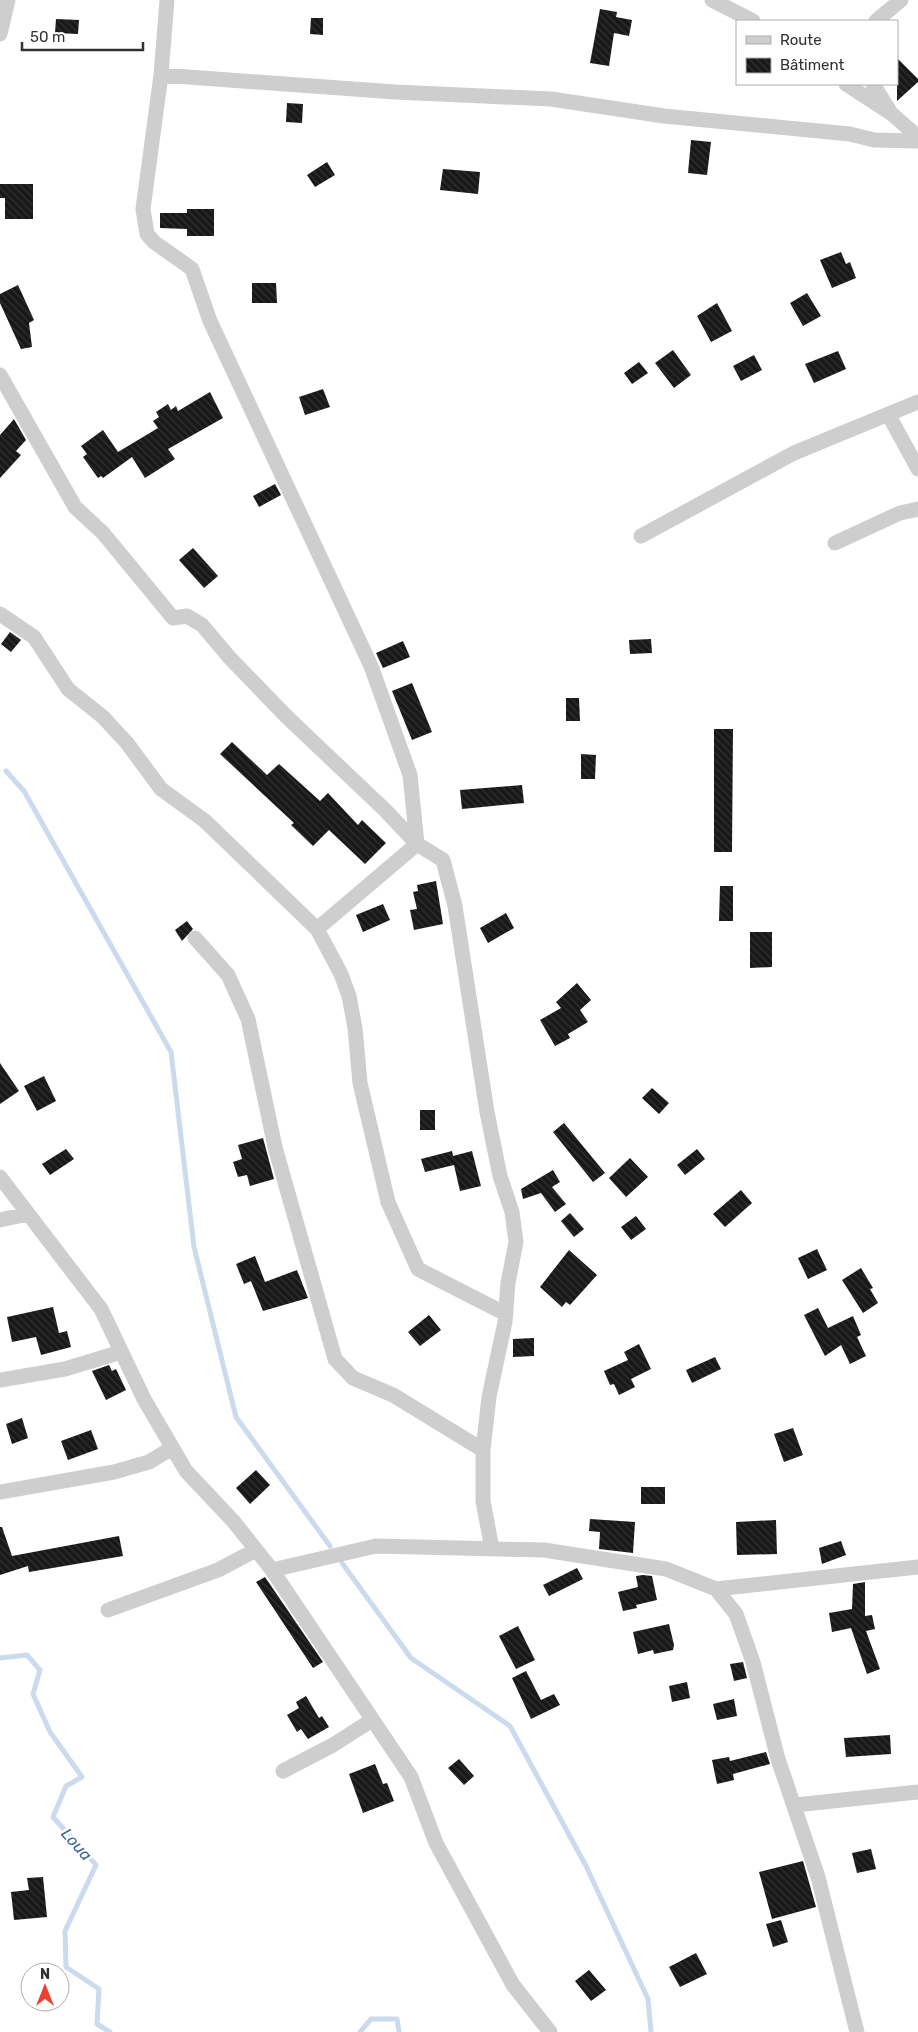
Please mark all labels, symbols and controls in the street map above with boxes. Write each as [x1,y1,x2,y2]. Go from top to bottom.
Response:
scale bar [22,20,144,52]
legend [736,20,898,85]
text: 50 m [30,28,65,46]
text: Route [780,31,822,49]
text: Bâtiment [780,56,844,74]
water label: Loua [57,1824,96,1864]
north arrow [20,1962,70,2012]
text: N [40,1966,50,1983]

